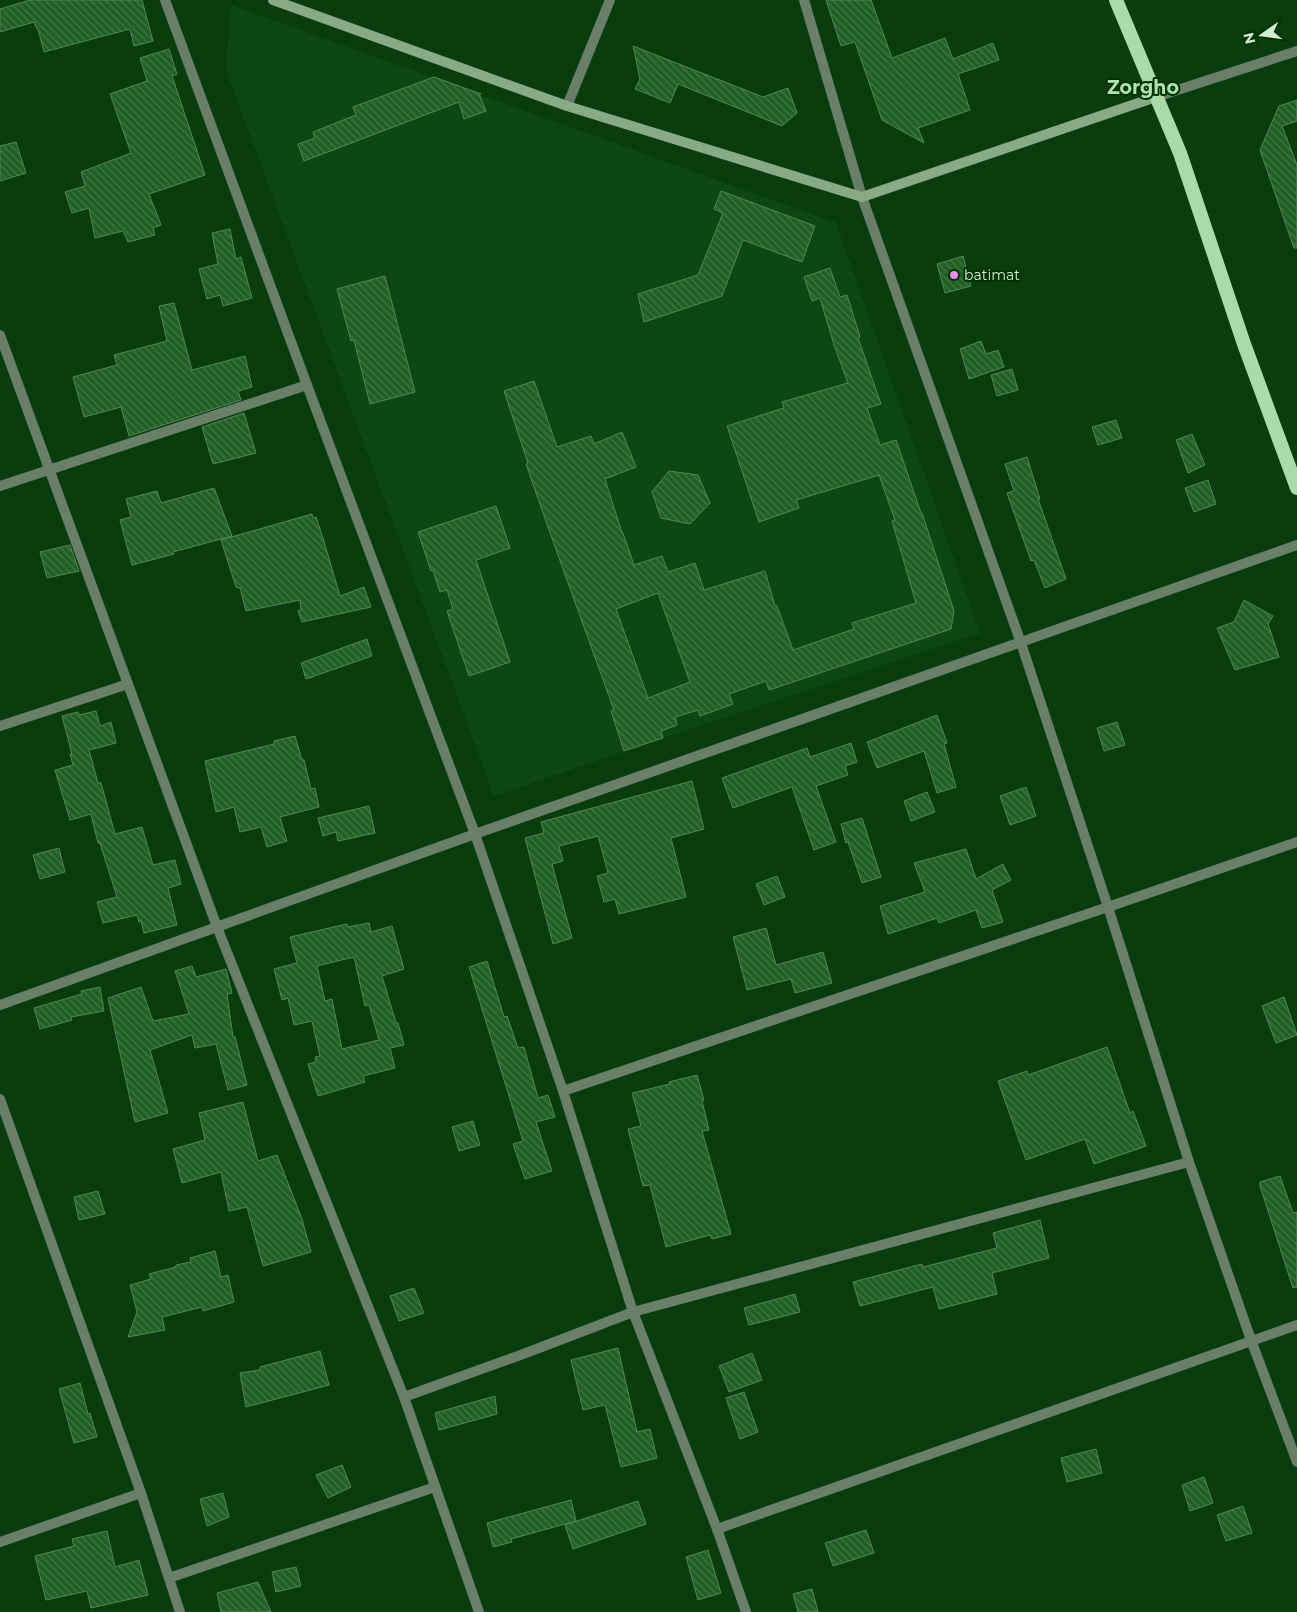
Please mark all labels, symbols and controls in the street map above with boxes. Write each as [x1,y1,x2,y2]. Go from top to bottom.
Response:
north arrow [1237,10,1287,60]
text: N [1239,30,1259,46]
district label: Zorgho [1107,76,1179,99]
place label: batimat [964,266,1020,284]
marker: batimat [948,269,960,281]

